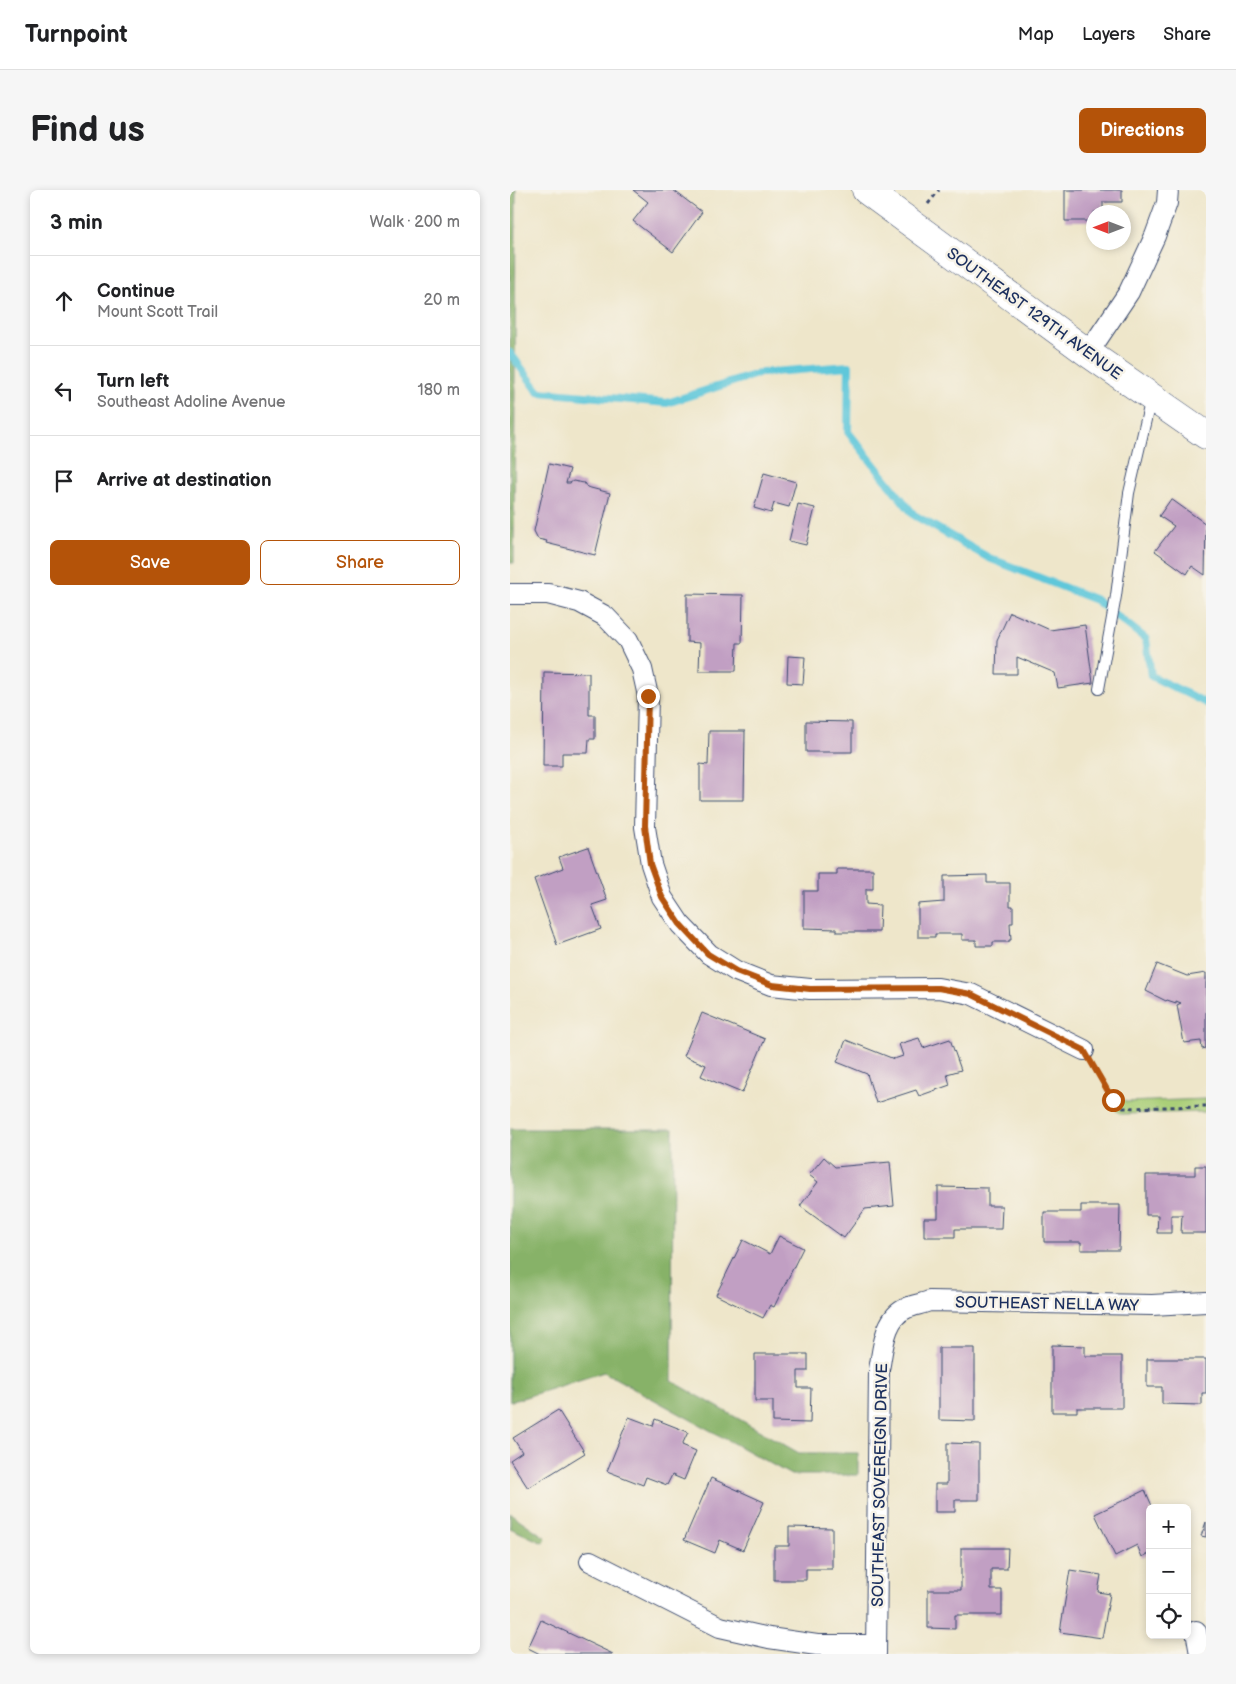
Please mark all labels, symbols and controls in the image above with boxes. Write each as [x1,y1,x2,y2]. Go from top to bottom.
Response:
text: Turnpoint [25,20,128,49]
text: Map [1018,24,1054,45]
text: Layers [1082,24,1135,45]
text: Share [1163,24,1211,45]
button: Directions [1079,108,1206,153]
text: Find us [30,109,145,152]
north arrow [1086,205,1131,250]
text: 3 min [50,210,103,235]
text: Walk · 200 m [370,213,460,232]
street label: SOUTHEAST 129TH AVENUE [943,244,1126,384]
text: Continue [97,280,175,303]
icon: ahead [50,287,78,315]
text: 20 m [424,291,460,310]
text: Mount Scott Trail [97,303,218,322]
text: Turn left [97,370,169,393]
icon: left [50,377,78,405]
text: 180 m [418,381,460,400]
text: Southeast Adoline Avenue [97,393,286,412]
icon: arrive [50,467,78,495]
text: Arrive at destination [97,469,272,492]
button: Save [50,540,250,585]
button: Share [260,540,460,585]
route end [637,685,660,708]
route start [1102,1089,1125,1112]
street label: SOUTHEAST NELLA WAY [955,1293,1140,1316]
street label: SOUTHEAST SOVEREIGN DRIVE [869,1363,892,1607]
map controls [1146,1504,1191,1639]
button: + [1146,1504,1191,1549]
button: − [1146,1549,1191,1594]
button: locate [1146,1594,1191,1639]

